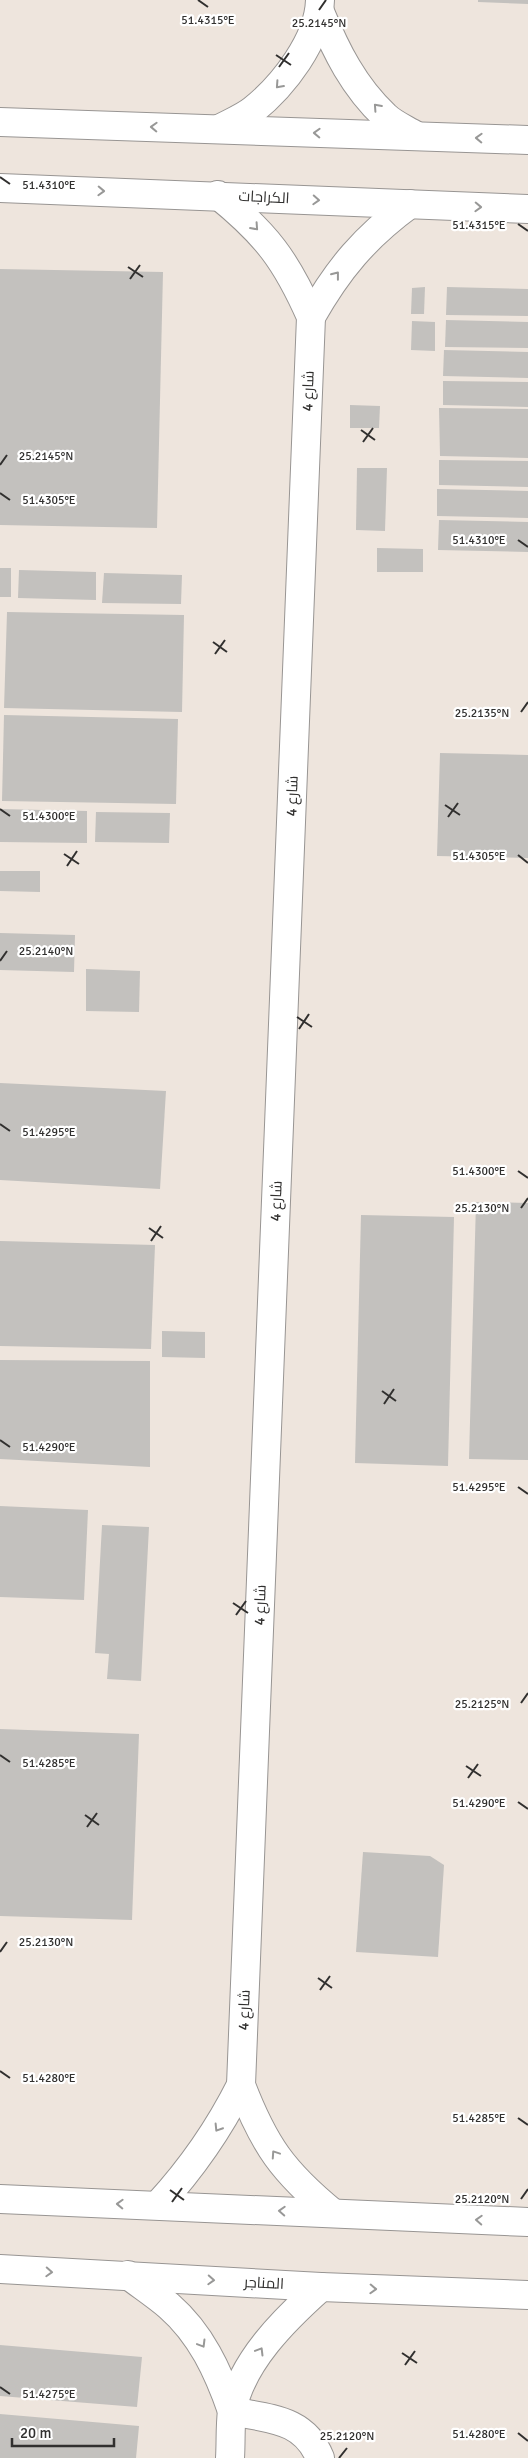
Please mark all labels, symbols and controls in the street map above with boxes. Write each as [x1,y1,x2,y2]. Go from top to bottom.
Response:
text: 51.4315°E [181,13,235,28]
text: 25.2145°N [292,16,346,31]
one-way arrow [275,79,284,88]
one-way arrow [374,104,383,113]
one-way arrow [150,122,158,132]
one-way arrow [313,127,321,138]
one-way arrow [475,133,483,143]
text: 51.4310°E [22,178,76,193]
one-way arrow [98,186,105,196]
street label: الكراجات [238,187,290,207]
one-way arrow [312,194,320,205]
one-way arrow [475,202,483,212]
text: 51.4315°E [452,218,506,233]
one-way arrow [249,221,258,230]
one-way arrow [331,272,339,281]
street label: شارع 4 [298,370,320,412]
text: 25.2145°N [19,449,73,464]
text: 51.4305°E [22,493,76,508]
text: 51.4310°E [452,533,506,548]
text: 25.2135°N [455,706,509,721]
street label: شارع 4 [282,775,304,817]
text: 51.4300°E [22,809,76,824]
text: 51.4305°E [452,849,506,864]
text: 25.2140°N [19,944,73,959]
text: 51.4295°E [22,1125,76,1140]
text: 51.4300°E [452,1164,506,1179]
street label: شارع 4 [266,1180,288,1222]
text: 25.2130°N [455,1201,509,1216]
text: 51.4290°E [22,1440,76,1455]
text: 51.4295°E [452,1480,506,1495]
street label: شارع 4 [250,1584,272,1626]
text: 25.2125°N [455,1697,509,1712]
text: 51.4285°E [22,1756,76,1771]
text: 51.4290°E [452,1796,506,1811]
text: 25.2130°N [19,1935,73,1950]
street label: شارع 4 [234,1989,256,2031]
text: 51.4280°E [22,2071,76,2086]
text: 51.4285°E [452,2111,506,2126]
one-way arrow [215,2122,225,2131]
one-way arrow [272,2150,281,2160]
text: 25.2120°N [455,2192,509,2207]
one-way arrow [115,2198,123,2209]
one-way arrow [278,2205,286,2216]
one-way arrow [475,2214,483,2225]
one-way arrow [45,2266,53,2277]
street label: المناجر [243,2273,284,2293]
one-way arrow [207,2275,215,2286]
one-way arrow [370,2284,377,2294]
one-way arrow [195,2338,205,2347]
one-way arrow [254,2348,264,2357]
text: 51.4275°E [22,2387,76,2402]
scale bar [12,2416,115,2448]
text: 20 m [20,2424,51,2442]
text: 51.4280°E [452,2427,506,2442]
text: 25.2120°N [320,2429,374,2444]

